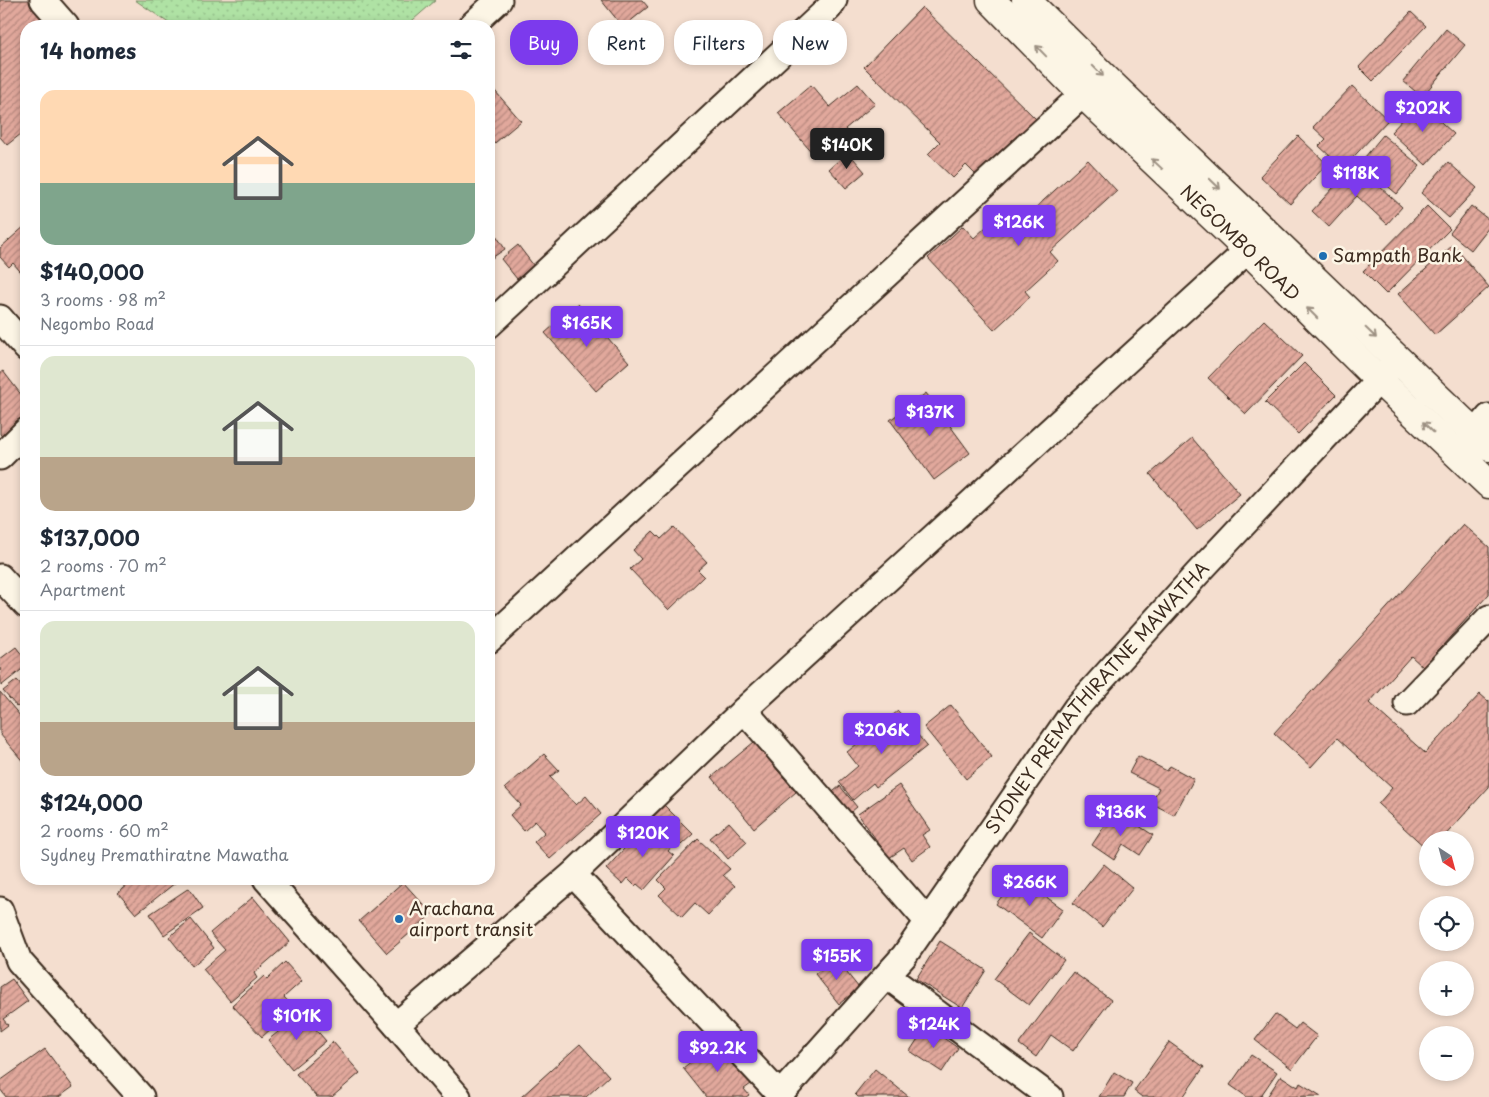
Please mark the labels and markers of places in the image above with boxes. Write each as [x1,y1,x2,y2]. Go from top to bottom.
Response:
pin: $202K [1388,90,1458,133]
pin: $140K [812,128,882,170]
pin: $118K [1321,156,1391,198]
pin: $126K [984,204,1054,247]
place label: Sampath Bank [1333,241,1463,268]
marker: Sampath Bank [1317,250,1329,262]
pin: $165K [552,306,622,348]
pin: $137K [895,394,965,437]
pin: $206K [847,712,917,755]
pin: $136K [1086,794,1156,837]
pin: $120K [608,816,678,858]
pin: $266K [995,864,1065,907]
place label: Arachana airport transit [409,894,534,942]
marker: Arachana airport transit [393,913,405,925]
pin: $155K [802,938,872,981]
pin: $101K [262,998,332,1041]
pin: $124K [899,1006,969,1049]
pin: $92.2K [677,1030,759,1073]

